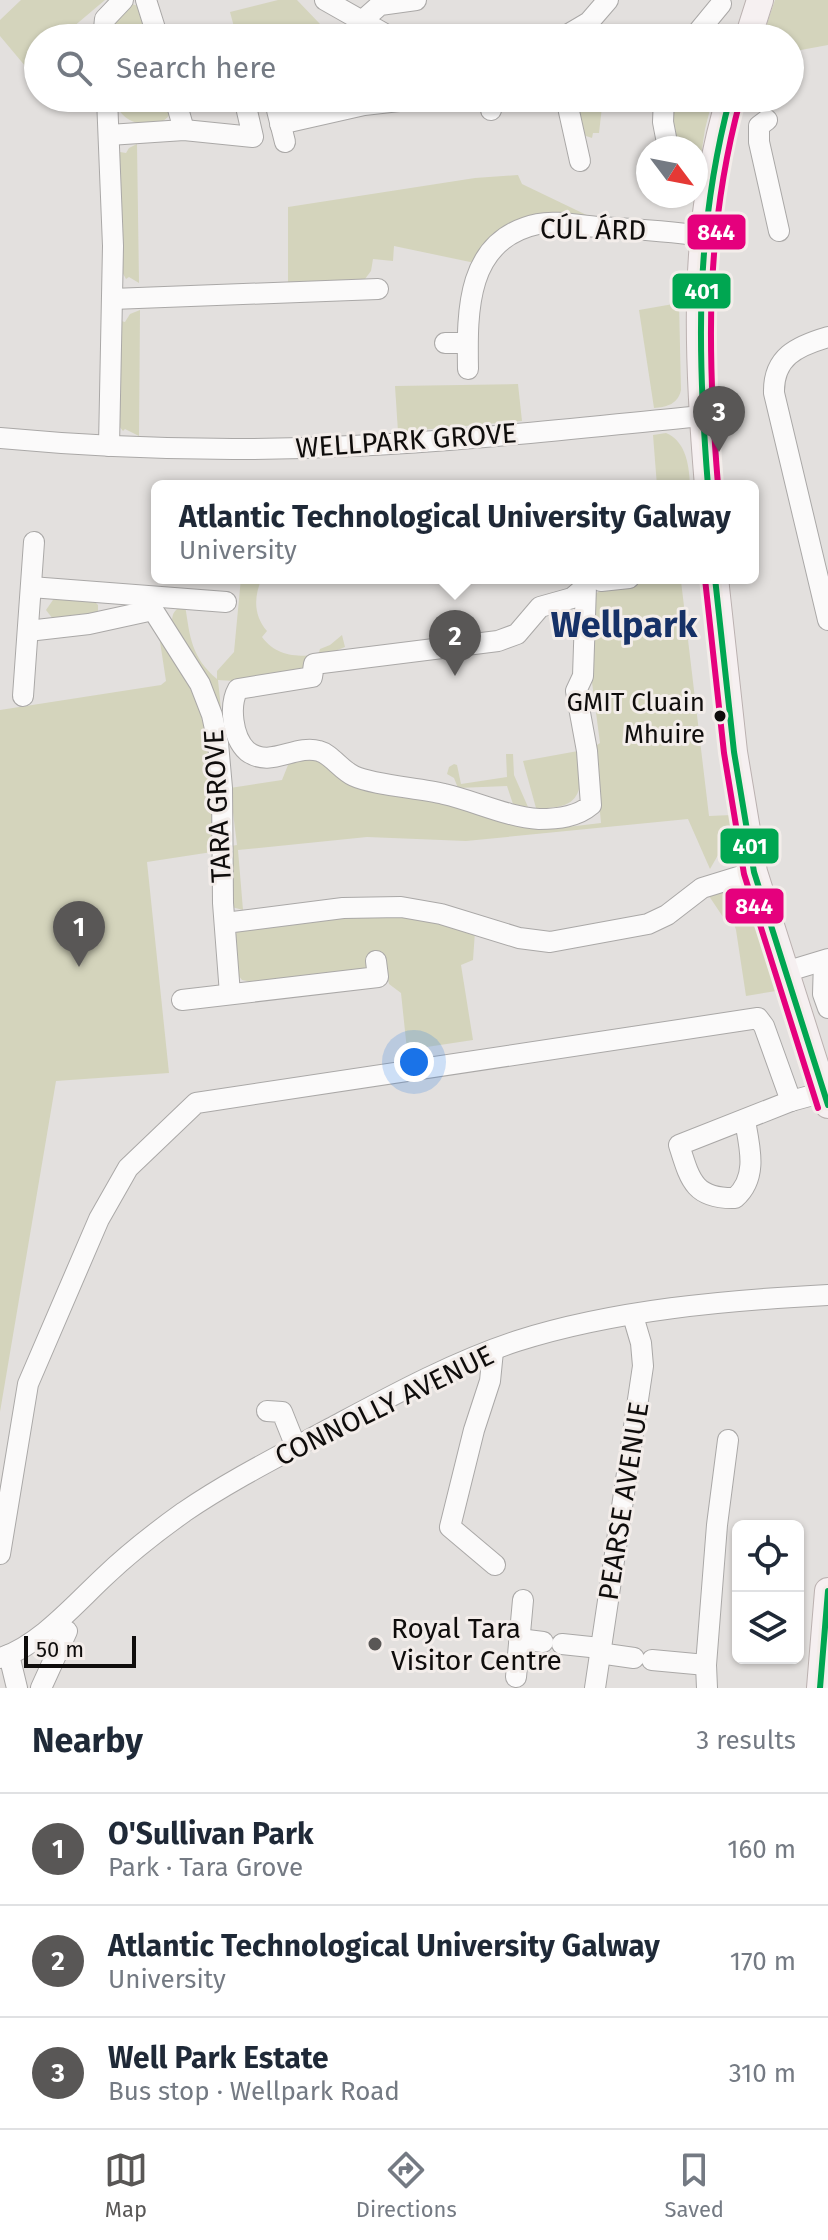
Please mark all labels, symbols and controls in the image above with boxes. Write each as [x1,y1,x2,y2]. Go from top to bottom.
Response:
search box [24,24,804,112]
icon: search [52,46,96,90]
text: Search here [116,50,276,86]
north arrow [636,136,708,208]
street label: CÚL ÁRD [540,212,646,247]
line badge: 844 [686,213,747,251]
text: 844 [697,219,735,246]
line badge: 401 [671,272,732,310]
text: 401 [684,278,720,305]
pin: 3 [693,386,745,452]
street label: WELLPARK GROVE [294,416,518,465]
popup [151,480,759,584]
text: Atlantic Technological University Galway [179,499,731,535]
text: University [179,535,297,566]
district label: Wellpark [551,603,698,647]
pin: 2 [429,610,481,676]
place label: GMIT Cluain Mhuire [567,687,705,750]
marker: GMIT Cluain Mhuire [712,708,728,724]
street label: TARA GROVE [197,728,238,884]
line badge: 401 [719,827,780,865]
text: 401 [732,833,768,860]
line badge: 844 [724,887,785,925]
text: 844 [735,893,773,920]
pin: 1 [53,901,105,967]
your location [394,1042,434,1082]
street label: CONNOLLY AVENUE [270,1338,499,1473]
street label: PEARSE AVENUE [592,1399,655,1603]
map controls [732,1520,804,1664]
button: locate [732,1520,804,1592]
button: layers [732,1592,804,1664]
place label: Royal Tara Visitor Centre [391,1612,562,1677]
scale bar [24,1632,136,1668]
marker: Royal Tara Visitor Centre [366,1635,384,1653]
text: 50 m [36,1636,84,1663]
text: Nearby [32,1720,143,1761]
text: 3 results [696,1725,796,1756]
text: O'Sullivan Park [108,1816,314,1852]
text: 1 [52,1834,64,1865]
text: 160 m [727,1834,796,1865]
text: Park · Tara Grove [108,1852,303,1883]
text: Atlantic Technological University Galway [108,1928,660,1964]
text: 2 [51,1946,65,1977]
text: 170 m [730,1946,796,1977]
text: University [108,1964,226,1995]
text: Well Park Estate [108,2040,329,2076]
text: 3 [51,2058,65,2089]
text: 310 m [729,2058,796,2089]
text: Bus stop · Wellpark Road [108,2076,400,2107]
tab: Map [104,2148,148,2223]
tab: Directions [356,2148,457,2223]
tab: Saved [665,2148,724,2223]

